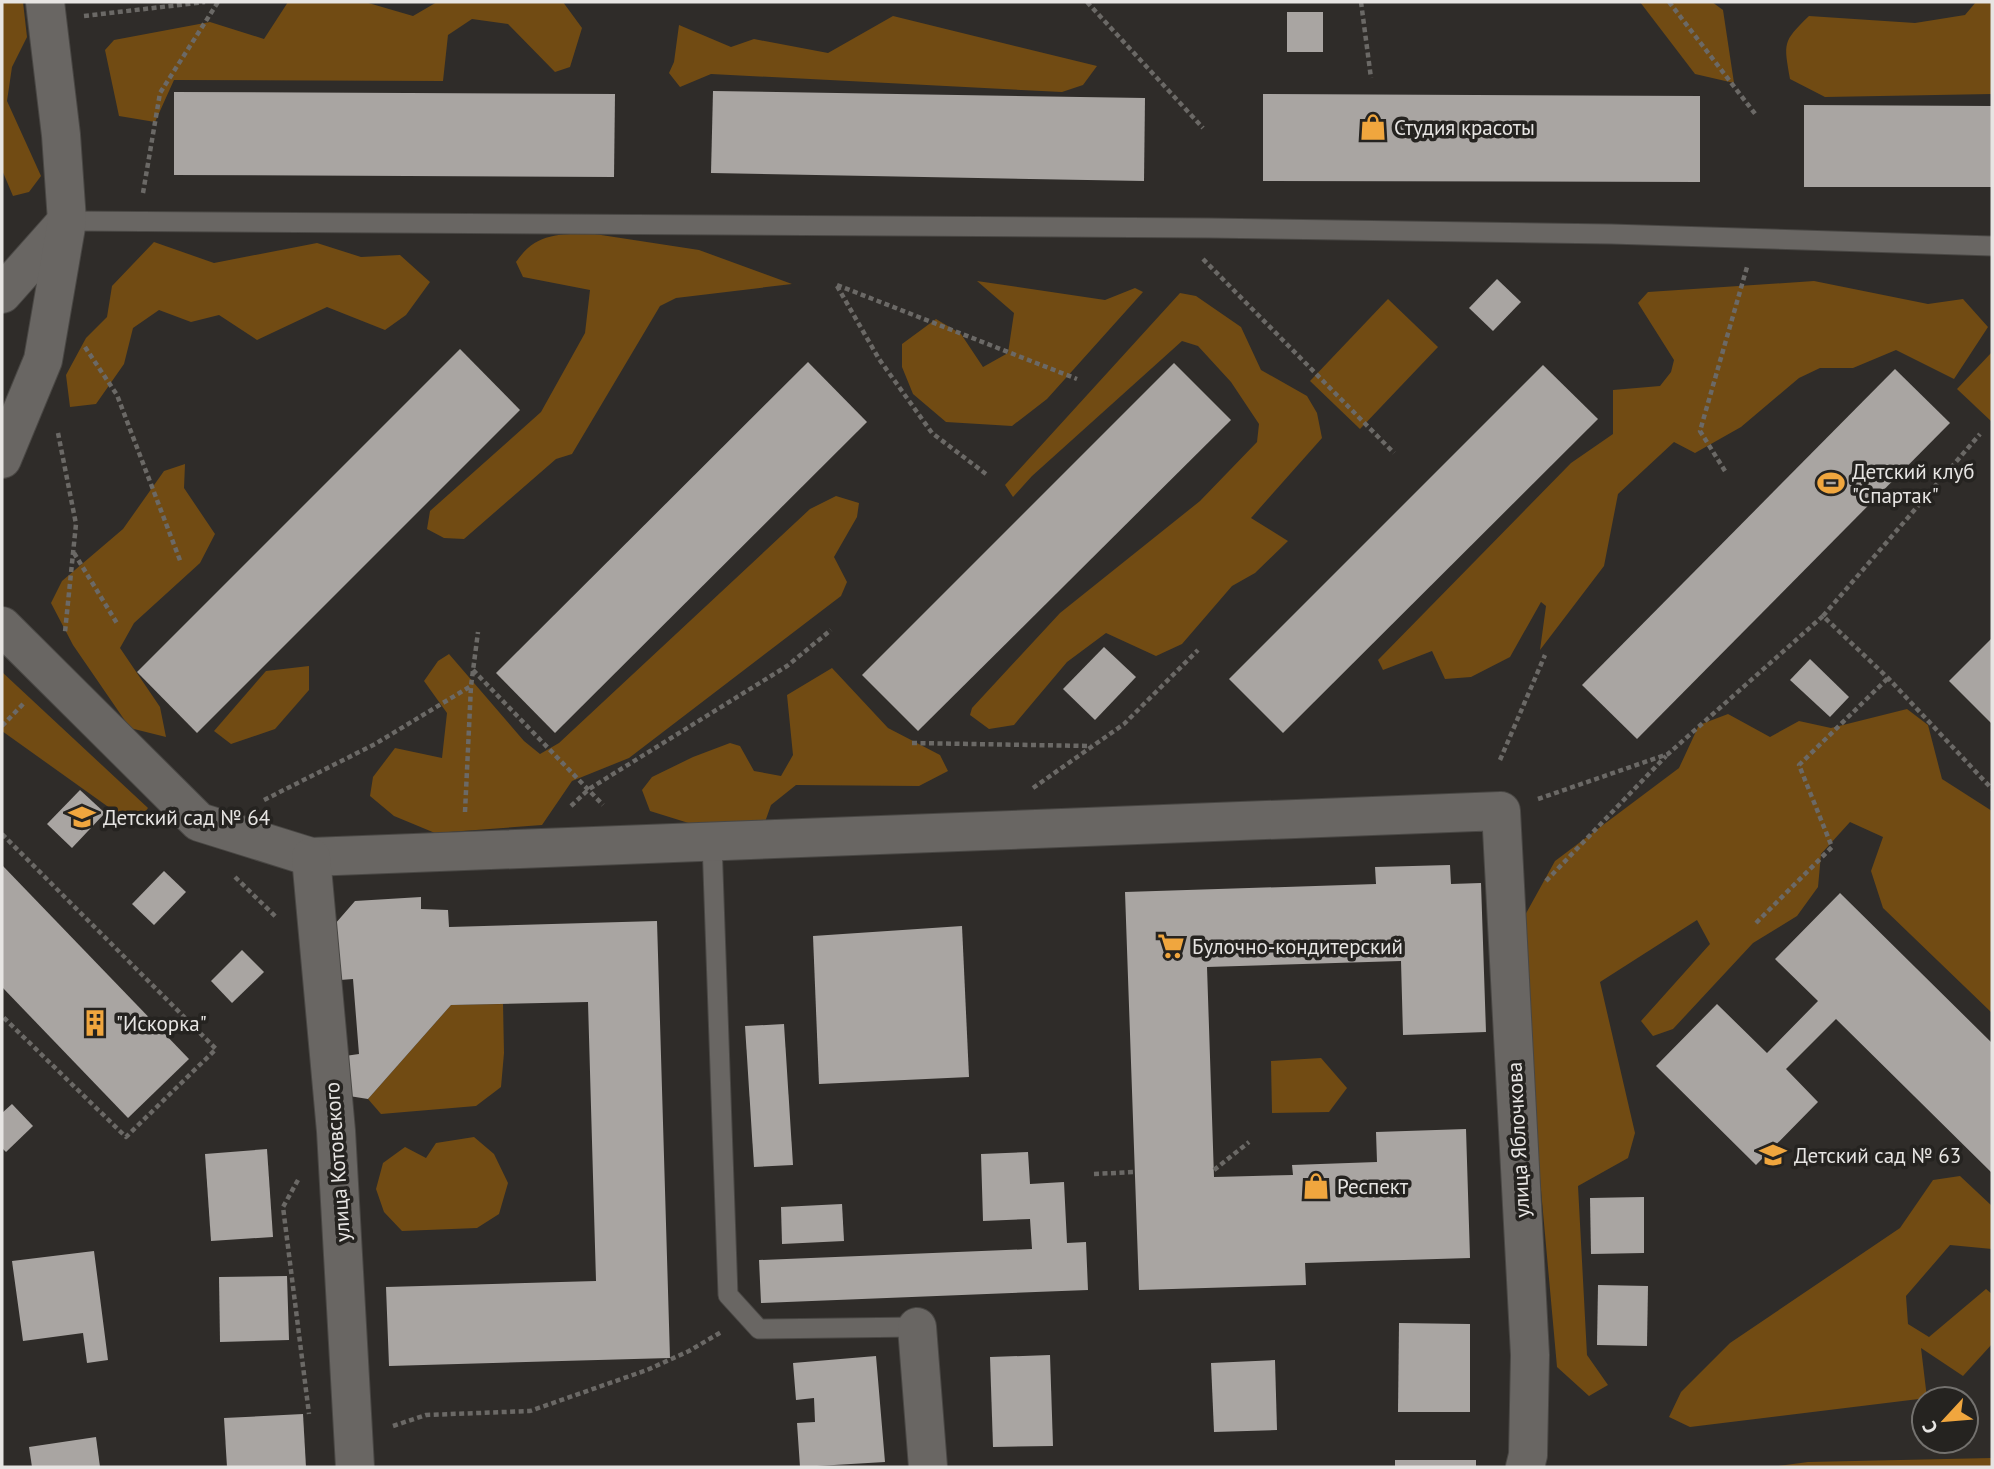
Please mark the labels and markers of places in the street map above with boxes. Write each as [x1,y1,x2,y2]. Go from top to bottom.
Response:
shop icon: Студия красоты [1358,112,1388,142]
place label: Студия красоты [1394,114,1535,141]
place label: Детский клуб "Спартак" [1852,458,1975,509]
sports icon: Детский клуб "Спартак" [1816,468,1846,498]
school or university icon: Детский сад № 64 [67,802,97,832]
place label: Детский сад № 64 [103,804,270,831]
supermarket icon: Булочно-кондитерский [1156,931,1186,961]
place label: Булочно-кондитерский [1192,933,1403,960]
building icon: "Искорка" [80,1008,110,1038]
place label: "Искорка" [116,1010,207,1037]
school or university icon: Детский сад № 63 [1758,1140,1788,1170]
place label: Детский сад № 63 [1794,1142,1961,1169]
shop icon: Респект [1301,1171,1331,1201]
place label: Респект [1337,1173,1409,1200]

